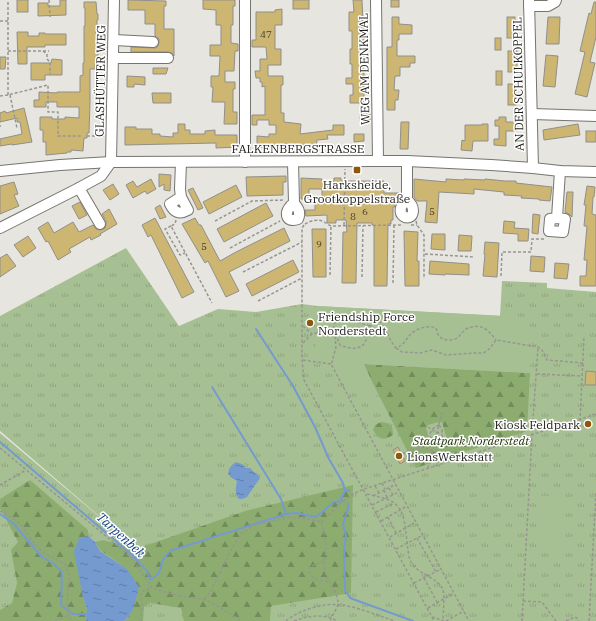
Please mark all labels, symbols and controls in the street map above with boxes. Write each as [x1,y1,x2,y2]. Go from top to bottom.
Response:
street label: WEG AM DENKMAL [356,13,372,125]
street label: AN DER SCHULKOPPEL [509,17,527,151]
street label: GLASHÜTTER WEG [92,25,108,137]
house number: 47 [260,28,272,41]
street label: FALKENBERGSTRASSE [232,141,364,156]
marker: Harksheide, Grootkoppelstraße [352,165,362,175]
place label: Harksheide, Grootkoppelstraße [304,177,410,206]
house number: 6 [362,205,368,218]
house number: 5 [429,205,435,218]
house number: 8 [350,210,356,223]
house number: 9 [316,238,322,251]
house number: 5 [201,240,207,253]
place label: Friendship Force Norderstedt [318,309,415,338]
marker: Friendship Force Norderstedt [305,318,315,328]
place label: Kiosk Feldpark [495,417,580,432]
marker: Kiosk Feldpark [583,419,593,429]
park label: Stadtpark Norderstedt [412,433,530,448]
place label: LionsWerkstatt [407,449,492,464]
marker: LionsWerkstatt [394,451,404,461]
water label: Tarpenbek [93,509,149,561]

